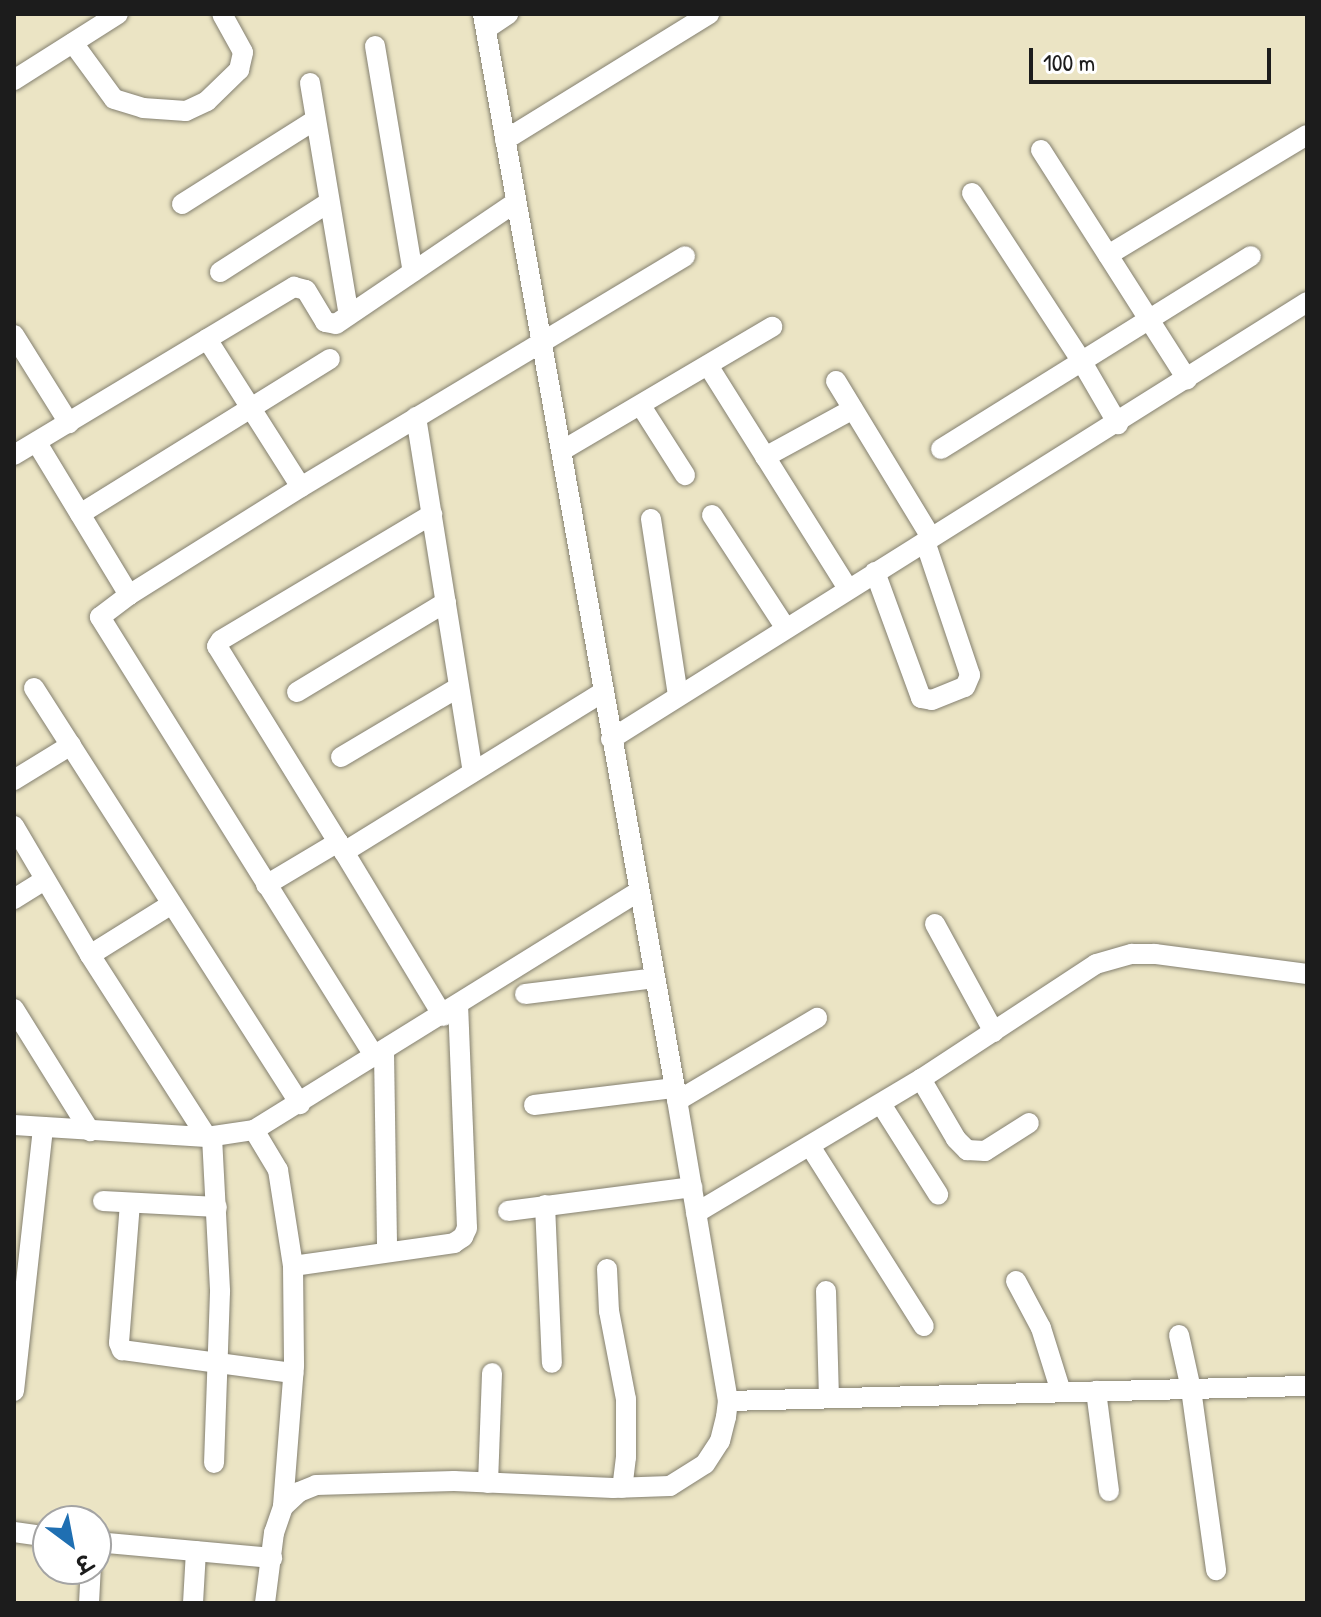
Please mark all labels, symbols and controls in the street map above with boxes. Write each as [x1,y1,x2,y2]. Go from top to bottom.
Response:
scale bar [1033,32,1275,82]
text: 100 m [1043,46,1095,78]
north arrow [32,1505,112,1585]
text: उ [69,1547,98,1580]

